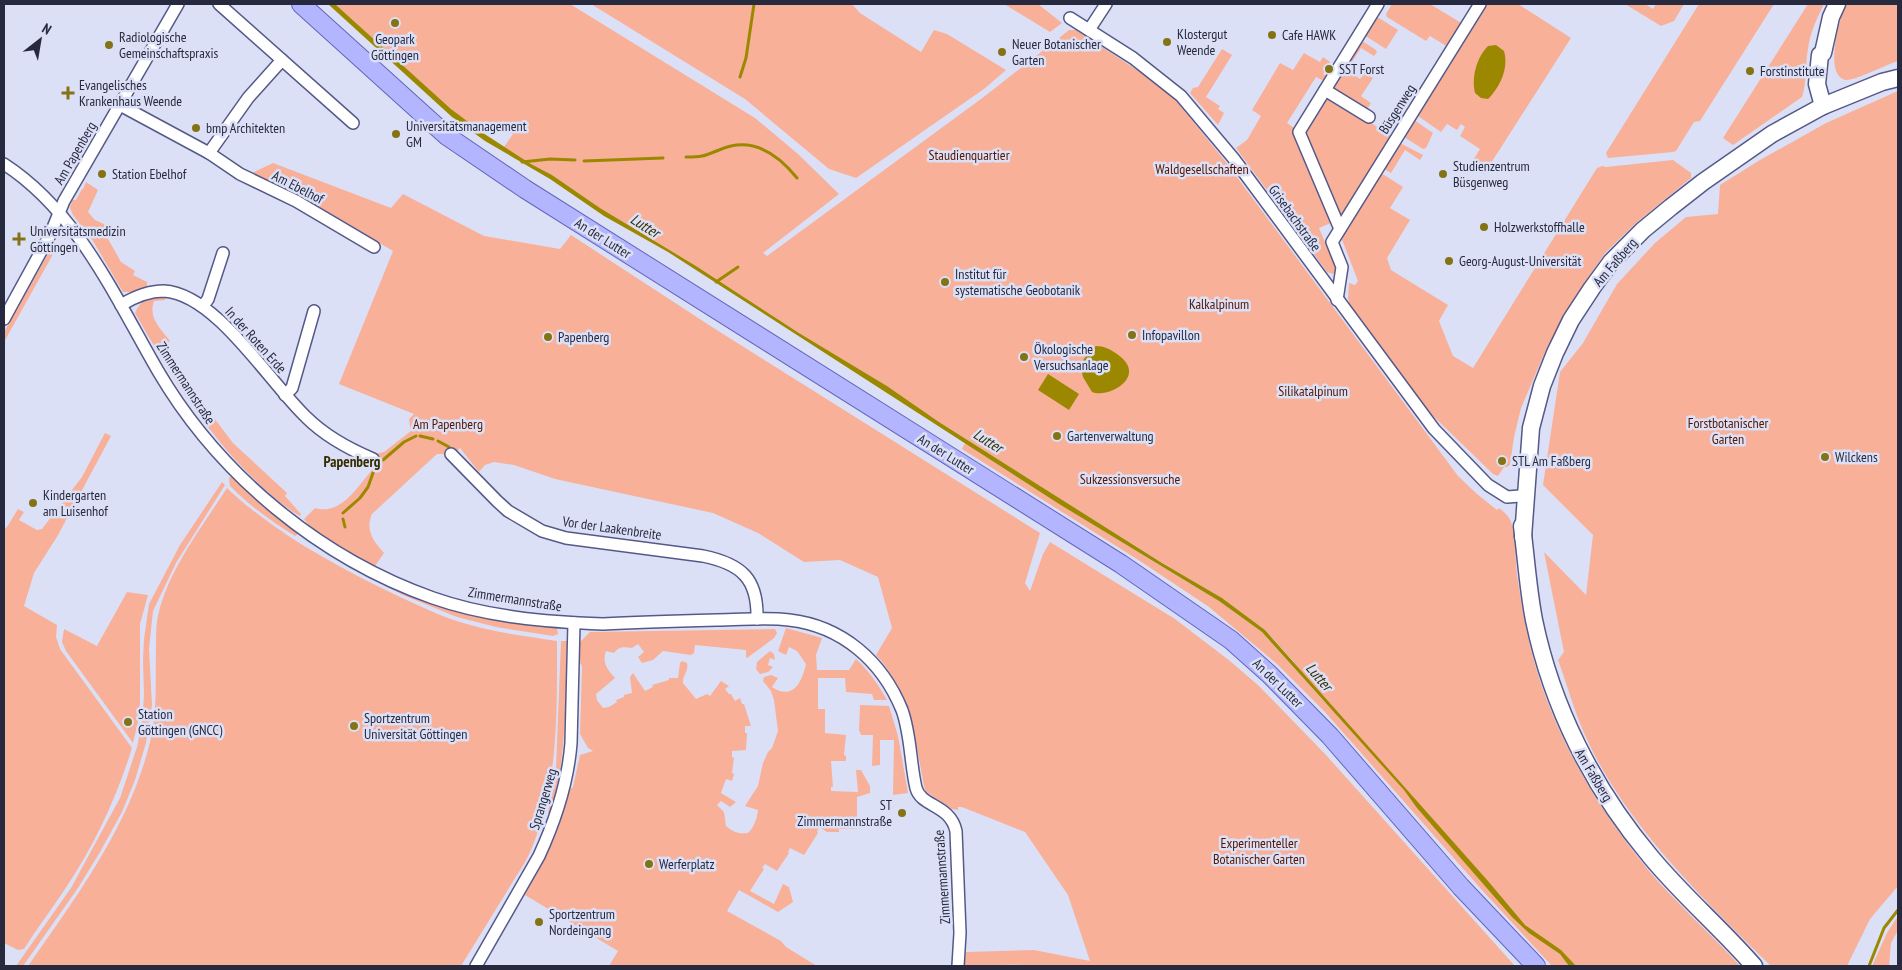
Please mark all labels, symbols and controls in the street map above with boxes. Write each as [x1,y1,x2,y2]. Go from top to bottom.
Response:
north arrow [15,15,65,65]
marker: Geopark Göttingen [389,17,401,29]
text: N [39,19,55,39]
place label: Klostergut Weende [1177,25,1227,59]
place label: Cafe HAWK [1282,26,1336,44]
place label: Radiologische Gemeinschaftspraxis [119,28,219,62]
marker: Cafe HAWK [1266,29,1278,41]
place label: Geopark Göttingen [371,30,419,64]
place label: Neuer Botanischer Garten [1012,35,1101,69]
marker: Klostergut Weende [1161,36,1173,48]
marker: Radiologische Gemeinschaftspraxis [103,39,115,51]
marker: Neuer Botanischer Garten [996,46,1008,58]
place label: SST Forst [1339,60,1384,78]
place label: Forstinstitute [1760,62,1825,80]
marker: SST Forst [1323,63,1335,75]
marker: Forstinstitute [1744,65,1756,77]
place label: Evangelisches Krankenhaus Weende [79,76,182,110]
street label: Büsgenweg [1375,81,1419,137]
marker: Evangelisches Krankenhaus Weende [61,86,75,100]
place label: Universitätsmanagement GM [406,117,527,151]
street label: Am Papenberg [50,118,100,188]
place label: bmp Architekten [206,119,285,137]
marker: bmp Architekten [190,122,202,134]
marker: Universitätsmanagement GM [390,128,402,140]
park label: Staudienquartier [929,146,1010,164]
place label: Studienzentrum Büsgenweg [1453,157,1530,191]
park label: Waldgesellschaften [1155,160,1249,178]
place label: Station Ebelhof [112,165,187,183]
street label: Am Ebelhof [269,166,327,208]
marker: Station Ebelhof [96,168,108,180]
marker: Studienzentrum Büsgenweg [1437,168,1449,180]
street label: Grisebachstraße [1265,181,1325,255]
water label: Lutter [627,209,665,243]
street label: An der Lutter [571,214,635,262]
place label: Holzwerkstoffhalle [1494,218,1585,236]
marker: Holzwerkstoffhalle [1478,221,1490,233]
place label: Universitätsmedizin Göttingen [30,222,126,256]
marker: Universitätsmedizin Göttingen [12,232,26,246]
street label: Am Faßberg [1589,234,1641,290]
place label: Georg-August-Universität [1459,252,1581,270]
marker: Georg-August-Universität [1443,255,1455,267]
place label: Institut für systematische Geobotanik [955,265,1081,299]
marker: Institut für systematische Geobotanik [939,276,951,288]
park label: Kalkalpinum [1189,295,1249,313]
street label: In der Roten Erde [221,303,291,377]
place label: Infopavillon [1142,326,1200,344]
place label: Papenberg [558,328,609,346]
marker: Infopavillon [1126,329,1138,341]
marker: Papenberg [542,331,554,343]
street label: Zimmermannstraße [153,338,219,428]
place label: Ökologische Versuchsanlage [1033,340,1109,374]
marker: Ökologische Versuchsanlage [1018,351,1030,363]
park label: Silikatalpinum [1278,382,1348,400]
park label: Forstbotanischer Garten [1688,414,1768,448]
park label: Am Papenberg [413,415,483,433]
water label: Lutter [970,424,1008,458]
place label: Gartenverwaltung [1067,427,1154,445]
street label: An der Lutter [914,430,978,478]
marker: Gartenverwaltung [1051,430,1063,442]
place label: Wilckens [1835,448,1878,466]
marker: Wilckens [1819,451,1831,463]
district label: Papenberg [324,452,381,471]
place label: STL Am Faßberg [1512,452,1591,470]
marker: STL Am Faßberg [1496,455,1508,467]
park label: Sukzessionsversuche [1080,470,1180,488]
place label: Kindergarten am Luisenhof [43,486,108,520]
marker: Kindergarten am Luisenhof [27,497,39,509]
street label: Vor der Laakenbreite [560,512,663,544]
street label: Zimmermannstraße [467,583,563,615]
street label: An der Lutter [1249,655,1307,712]
water label: Lutter [1302,659,1338,696]
place label: Station Göttingen (GNCC) [138,705,223,739]
place label: Sportzentrum Universität Göttingen [364,709,467,743]
marker: Station Göttingen (GNCC) [122,716,134,728]
marker: Sportzentrum Universität Göttingen [348,720,360,732]
street label: Am Faßberg [1571,745,1617,805]
street label: Sprangerweg [525,766,561,832]
place label: ST Zimmermannstraße [797,796,893,830]
marker: ST Zimmermannstraße [896,807,908,819]
street label: Zimmermannstraße [930,829,954,925]
park label: Experimenteller Botanischer Garten [1213,834,1305,868]
place label: Werferplatz [659,855,714,873]
marker: Werferplatz [643,858,655,870]
place label: Sportzentrum Nordeingang [549,905,615,939]
marker: Sportzentrum Nordeingang [533,916,545,928]

